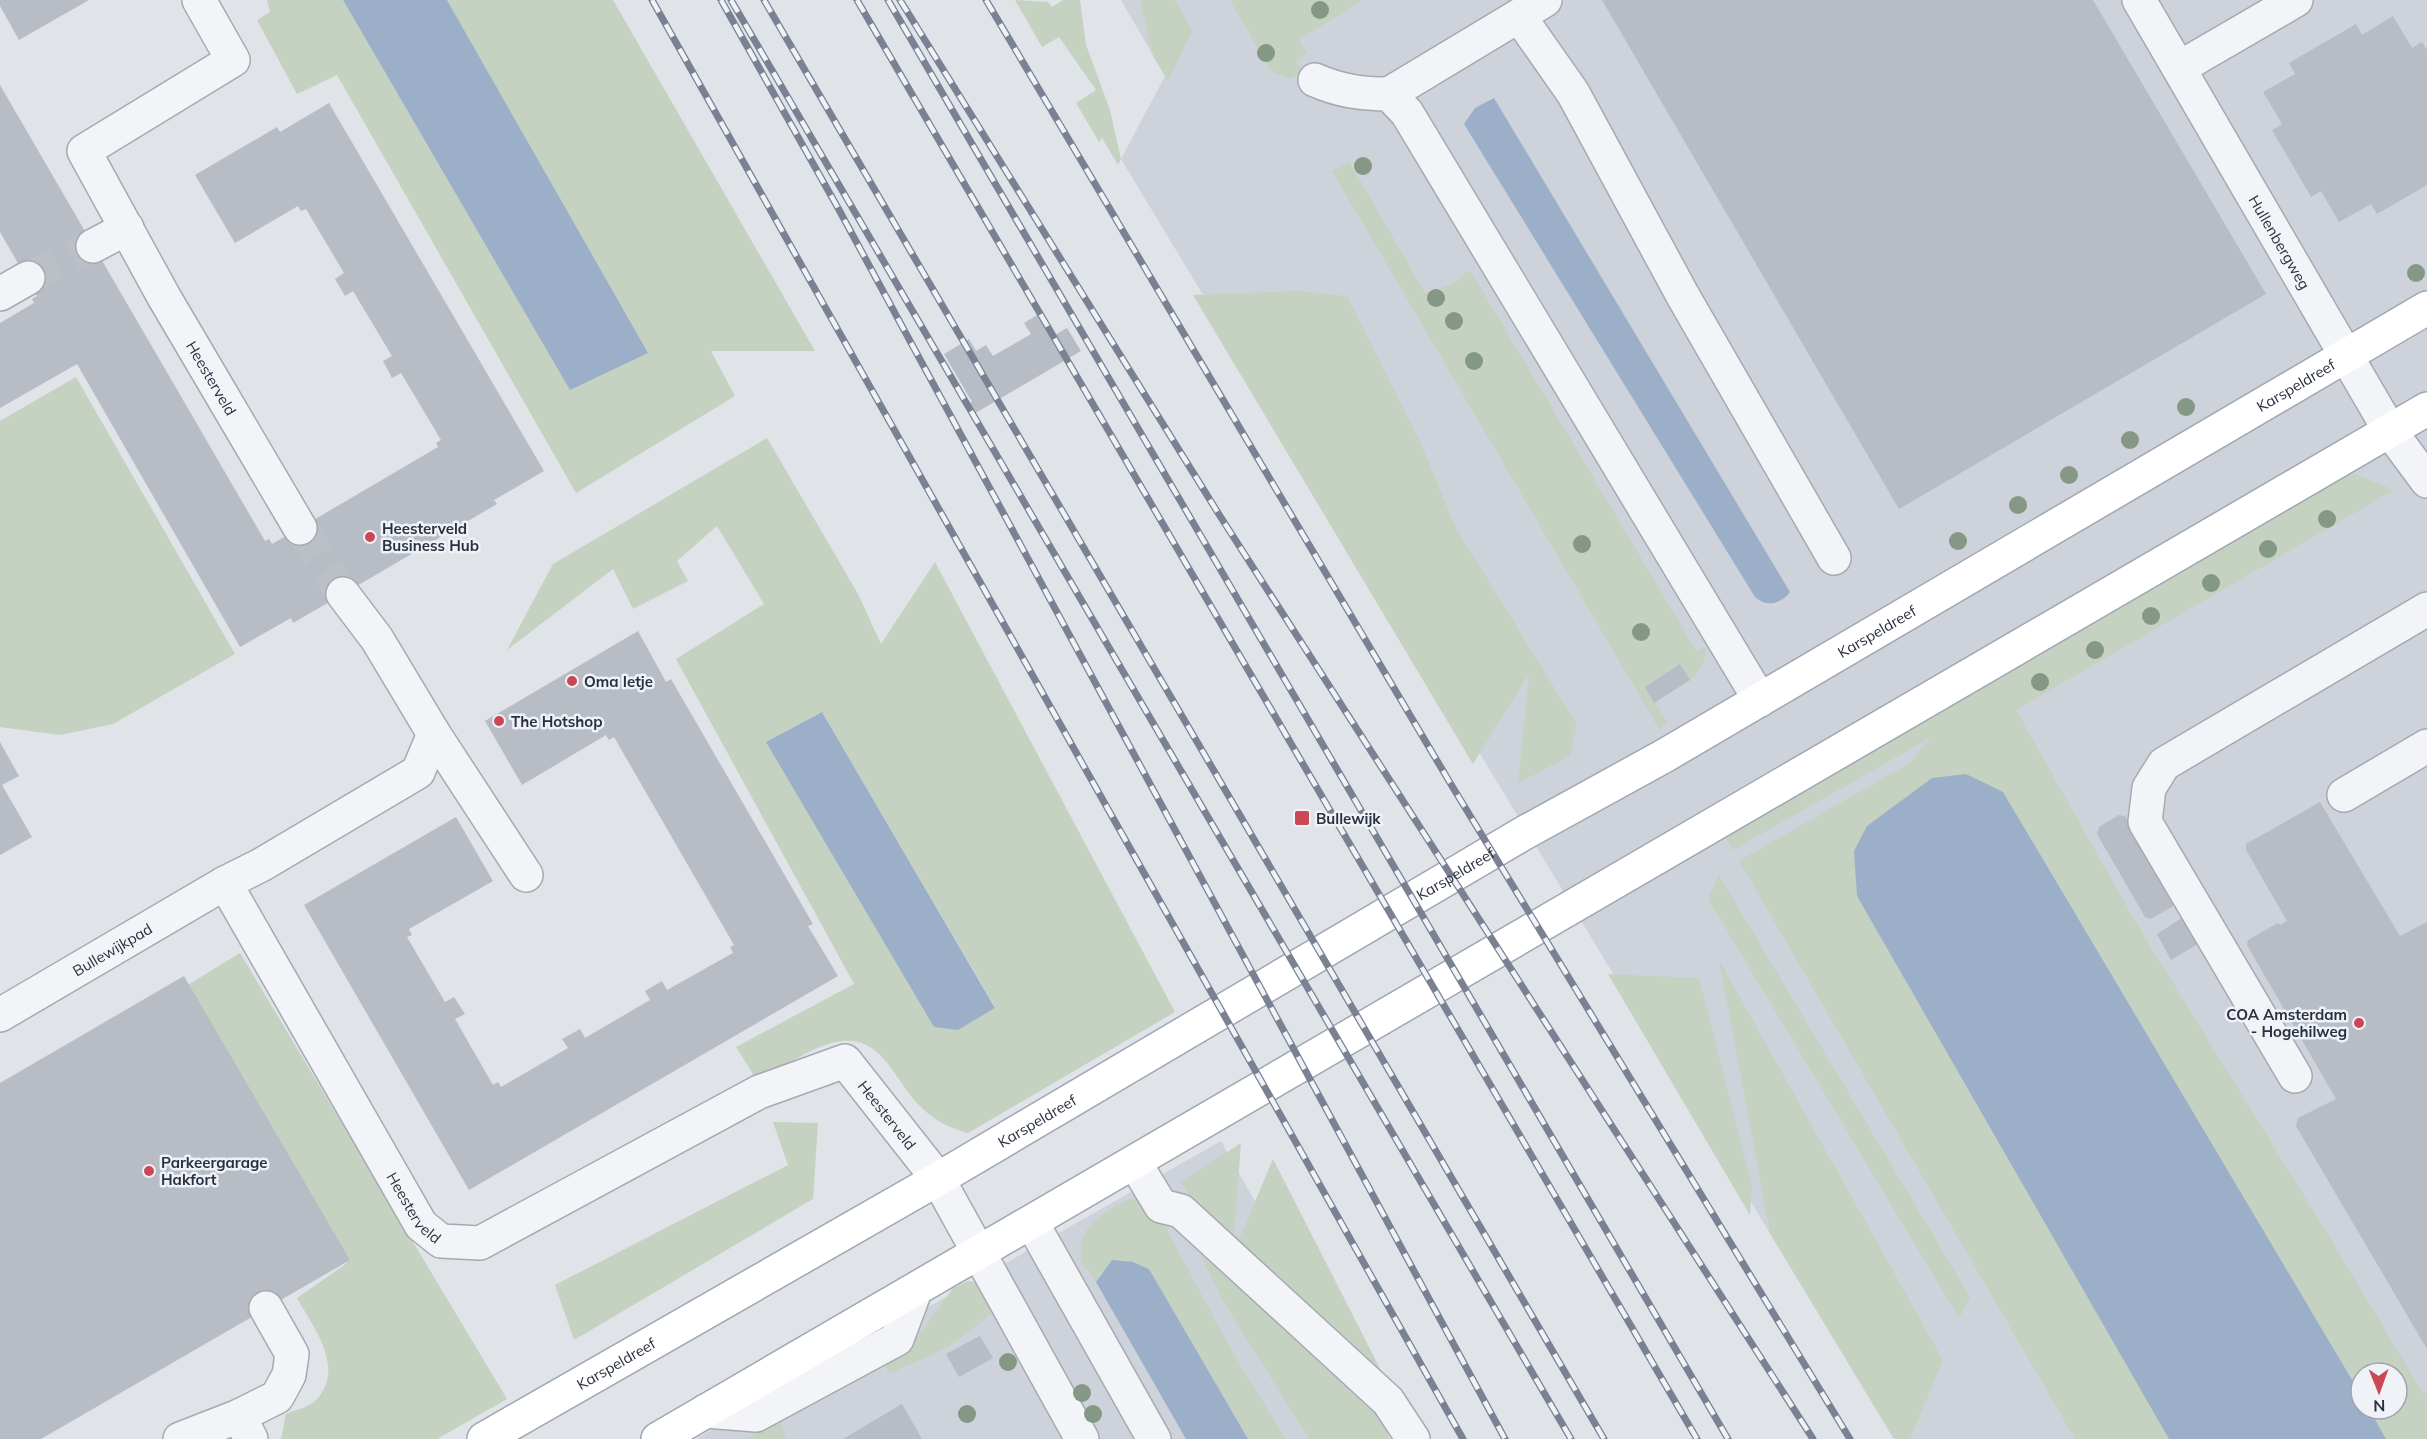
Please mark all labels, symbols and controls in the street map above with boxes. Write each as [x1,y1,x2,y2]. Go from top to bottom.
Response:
street label: Hullenbergweg [2245,191,2315,293]
street label: Heesterveld [182,337,241,419]
street label: Karspeldreef [2253,354,2339,416]
place label: Heesterveld Business Hub [382,519,479,555]
marker: Heesterveld Business Hub [363,530,377,544]
street label: Karspeldreef [1834,600,1920,662]
place label: Oma Ietje [584,672,653,691]
marker: Oma Ietje [565,674,579,688]
place label: The Hotshop [511,712,603,731]
marker: The Hotshop [492,714,506,728]
marker: Bullewijk [1293,809,1311,827]
place label: Bullewijk [1316,809,1381,828]
street label: Karspeldreef [1413,843,1499,904]
street label: Bullewijkpad [69,918,155,980]
place label: COA Amsterdam - Hogehilweg [2226,1005,2347,1041]
marker: COA Amsterdam - Hogehilweg [2352,1016,2366,1030]
street label: Heesterveld [854,1076,921,1153]
street label: Karspeldreef [994,1090,1080,1151]
place label: Parkeergarage Hakfort [161,1153,268,1189]
marker: Parkeergarage Hakfort [142,1164,156,1178]
street label: Heesterveld [383,1168,445,1247]
street label: Karspeldreef [573,1333,660,1394]
north arrow [2349,1361,2409,1421]
text: N [2373,1396,2385,1416]

